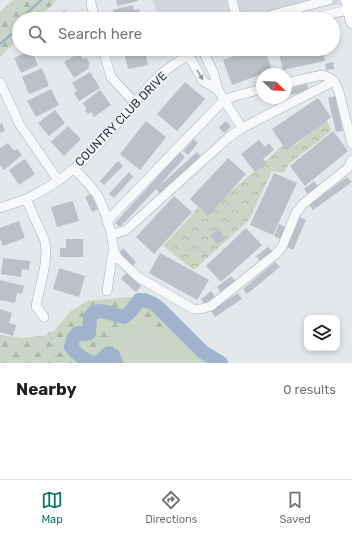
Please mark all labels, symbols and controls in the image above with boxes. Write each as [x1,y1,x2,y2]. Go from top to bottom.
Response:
search box [12,12,340,56]
icon: search [26,23,48,45]
text: Search here [58,25,142,43]
north arrow [256,68,292,104]
street label: COUNTRY CLUB DRIVE [72,69,170,169]
one-way arrow [196,70,204,80]
map controls [304,315,340,351]
button: layers [304,315,340,351]
text: Nearby [16,379,77,399]
text: 0 results [283,382,336,397]
tab: Map [41,489,63,526]
tab: Directions [145,489,197,526]
tab: Saved [280,489,311,526]

